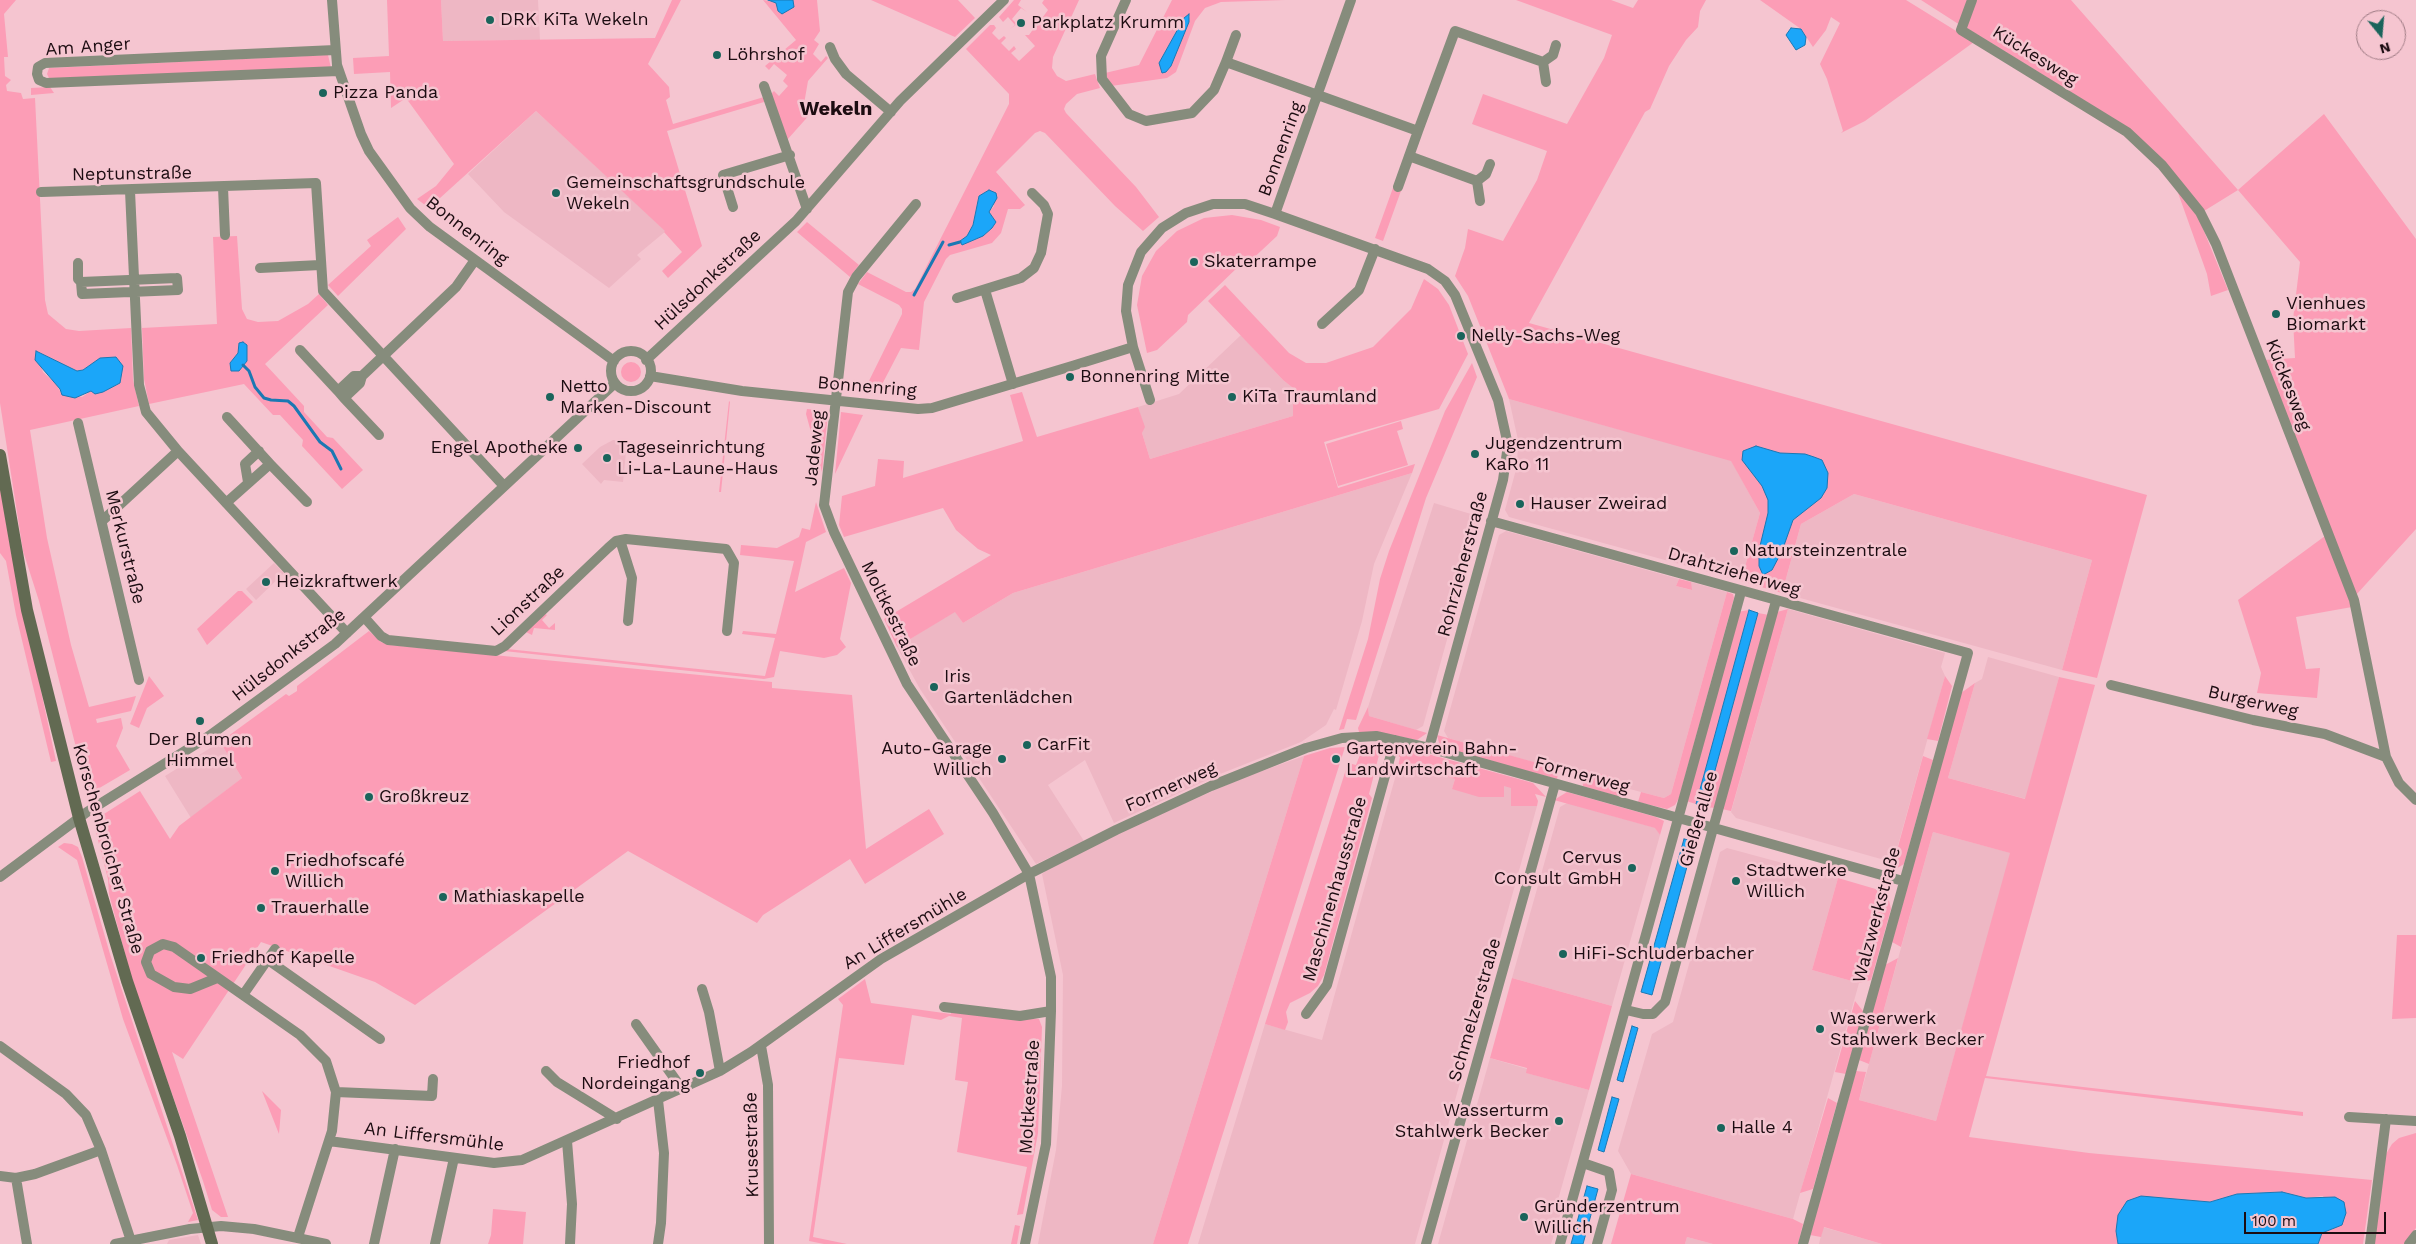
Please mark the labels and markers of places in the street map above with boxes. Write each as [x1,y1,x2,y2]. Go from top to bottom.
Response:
place label: DRK KiTa Wekeln [500,9,649,31]
place label: Parkplatz Krumm [1031,12,1184,34]
marker: DRK KiTa Wekeln [484,14,496,26]
marker: Parkplatz Krumm [1015,17,1027,29]
place label: Löhrshof [727,44,805,66]
marker: Löhrshof [711,49,723,61]
place label: Pizza Panda [333,82,438,104]
marker: Pizza Panda [317,87,329,99]
place label: Gemeinschaftsgrundschule Wekeln [566,172,805,214]
marker: Gemeinschaftsgrundschule Wekeln [550,187,562,199]
place label: Skaterrampe [1204,251,1317,273]
marker: Skaterrampe [1188,256,1200,268]
place label: Vienhues Biomarkt [2286,293,2366,336]
marker: Vienhues Biomarkt [2270,308,2282,320]
place label: Nelly-Sachs-Weg [1471,325,1620,347]
marker: Nelly-Sachs-Weg [1455,330,1467,342]
place label: Bonnenring Mitte [1080,366,1230,388]
marker: Bonnenring Mitte [1064,371,1076,383]
place label: Netto Marken-Discount [560,376,711,418]
place label: KiTa Traumland [1242,386,1377,408]
marker: Netto Marken-Discount [544,391,556,403]
marker: KiTa Traumland [1226,391,1238,403]
place label: Jugendzentrum KaRo 11 [1485,433,1623,476]
place label: Engel Apotheke [431,437,568,459]
place label: Tageseinrichtung Li-La-Laune-Haus [617,437,778,479]
marker: Engel Apotheke [572,442,584,454]
marker: Jugendzentrum KaRo 11 [1469,448,1481,460]
marker: Tageseinrichtung Li-La-Laune-Haus [601,452,613,464]
place label: Hauser Zweirad [1530,493,1667,515]
marker: Hauser Zweirad [1514,498,1526,510]
place label: Natursteinzentrale [1744,540,1907,562]
marker: Natursteinzentrale [1728,545,1740,557]
place label: Heizkraftwerk [276,571,398,593]
marker: Heizkraftwerk [260,576,272,588]
place label: Iris Gartenlädchen [944,666,1073,709]
marker: Iris Gartenlädchen [928,681,940,693]
marker: Der Blumen Himmel [194,715,206,727]
place label: Der Blumen Himmel [148,729,252,772]
place label: CarFit [1037,734,1090,756]
place label: Auto-Garage Willich [881,738,992,781]
place label: Gartenverein Bahn- Landwirtschaft [1346,738,1518,781]
marker: CarFit [1021,739,1033,751]
marker: Auto-Garage Willich [996,753,1008,765]
marker: Gartenverein Bahn- Landwirtschaft [1330,753,1342,765]
place label: Großkreuz [379,786,469,808]
marker: Großkreuz [363,791,375,803]
place label: Cervus Consult GmbH [1494,847,1622,890]
place label: Friedhofscafé Willich [285,850,405,892]
place label: Stadtwerke Willich [1746,860,1847,902]
marker: Cervus Consult GmbH [1626,862,1638,874]
marker: Friedhofscafé Willich [269,865,281,877]
marker: Stadtwerke Willich [1730,875,1742,887]
place label: Mathiaskapelle [453,886,585,908]
marker: Mathiaskapelle [437,891,449,903]
place label: Trauerhalle [271,897,369,919]
marker: Trauerhalle [255,902,267,914]
place label: HiFi-Schluderbacher [1573,943,1754,965]
place label: Friedhof Kapelle [211,947,355,969]
marker: HiFi-Schluderbacher [1557,948,1569,960]
marker: Friedhof Kapelle [195,952,207,964]
place label: Wasserwerk Stahlwerk Becker [1830,1008,1984,1050]
marker: Wasserwerk Stahlwerk Becker [1814,1023,1826,1035]
place label: Friedhof Nordeingang [581,1052,690,1094]
marker: Friedhof Nordeingang [694,1067,706,1079]
place label: Wasserturm Stahlwerk Becker [1395,1100,1549,1142]
marker: Wasserturm Stahlwerk Becker [1553,1115,1565,1127]
place label: Halle 4 [1731,1117,1793,1139]
marker: Halle 4 [1715,1122,1727,1134]
place label: Gründerzentrum Willich [1534,1196,1680,1238]
marker: Gründerzentrum Willich [1518,1211,1530,1223]

